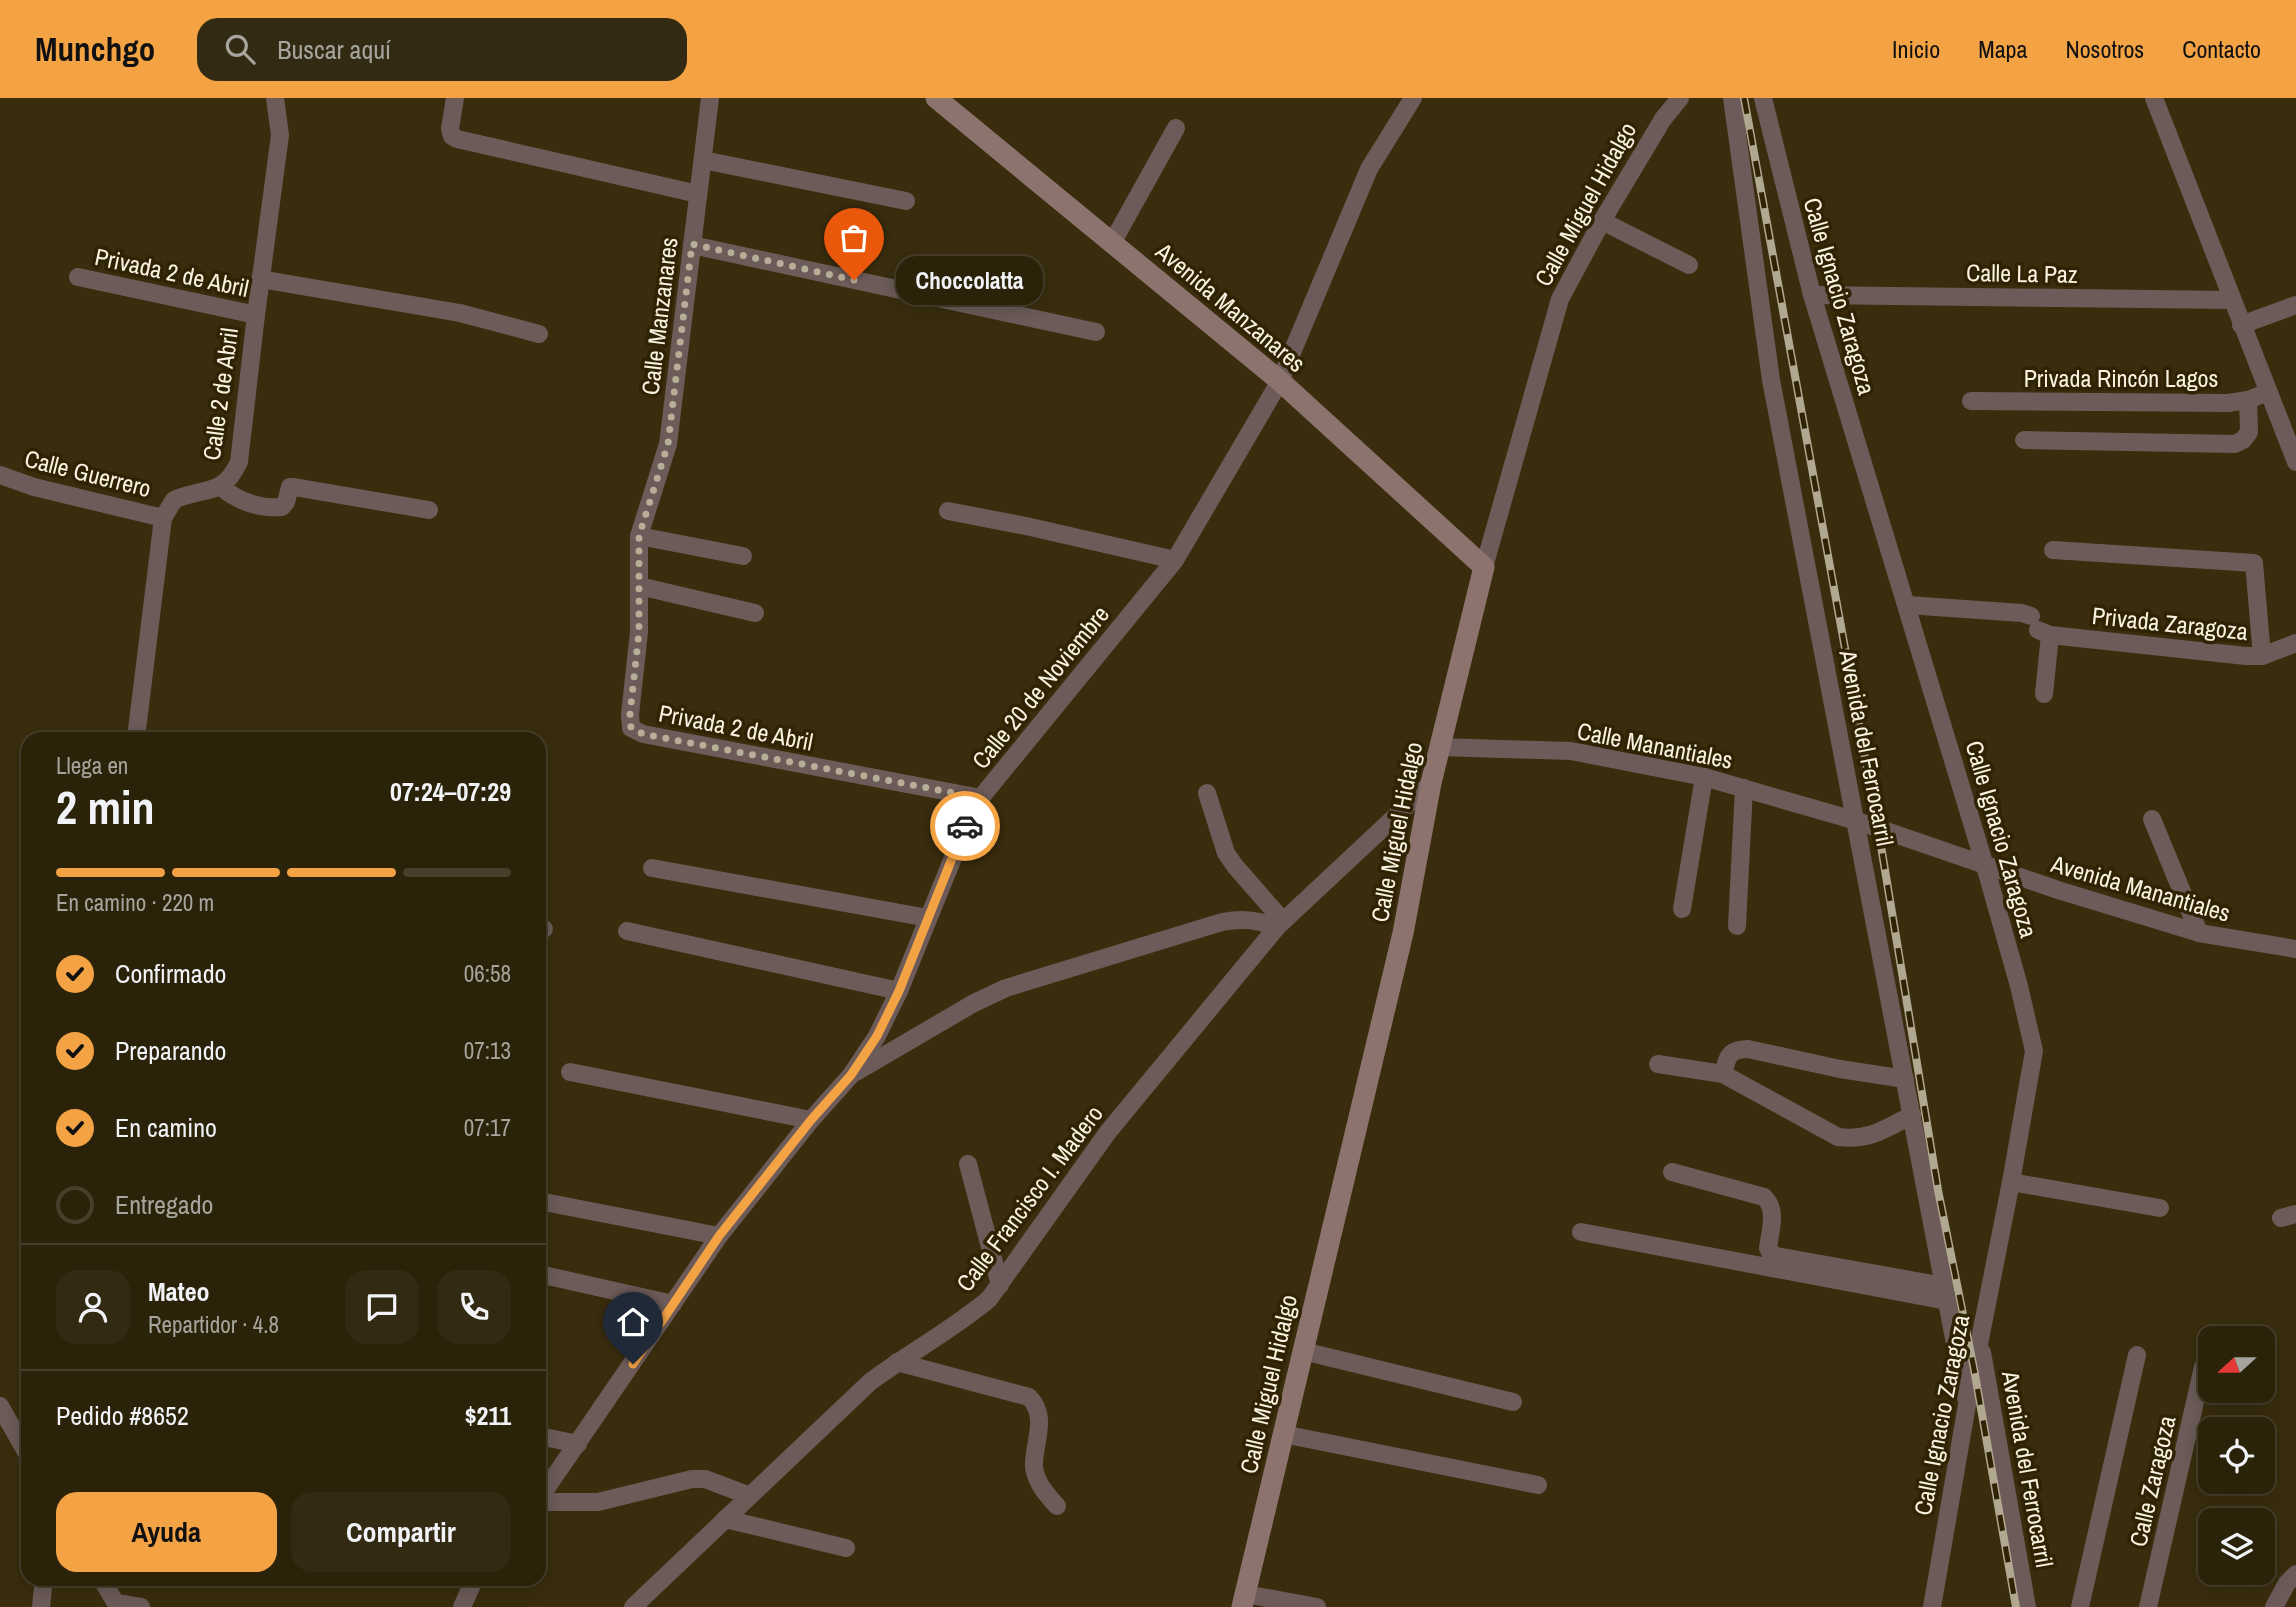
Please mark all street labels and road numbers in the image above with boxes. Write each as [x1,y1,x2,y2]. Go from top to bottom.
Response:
street label: Calle Miguel Hidalgo [1527,116,1643,292]
street label: Calle Ignacio Zaragoza [1797,194,1883,398]
street label: Avenida Manzanares [1149,234,1312,379]
street label: Calle Manzanares [633,235,685,397]
street label: Privada 2 de Abril [92,240,252,304]
street label: Calle La Paz [1966,256,2078,290]
street label: Calle 2 de Abril [195,326,245,462]
street label: Privada Rincón Lagos [2024,362,2218,394]
street label: Calle Guerrero [22,442,154,504]
street label: Calle 20 de Noviembre [964,599,1116,775]
street label: Privada Zaragoza [2091,599,2250,647]
street label: Avenida del Ferrocarril [1832,646,1902,849]
street label: Privada 2 de Abril [656,696,816,758]
street label: Calle Manantiales [1575,714,1735,776]
street label: Calle Ignacio Zaragoza [1959,737,2045,941]
street label: Calle Miguel Hidalgo [1363,739,1429,925]
street label: Avenida Manantiales [2047,847,2234,929]
street label: Calle Francisco I. Madero [948,1098,1110,1298]
street label: Calle Miguel Hidalgo [1232,1291,1304,1477]
street label: Calle Ignacio Zaragoza [1906,1312,1976,1518]
street label: Avenida del Ferrocarril [1995,1367,2061,1570]
street label: Calle Zaragoza [2121,1412,2183,1550]

